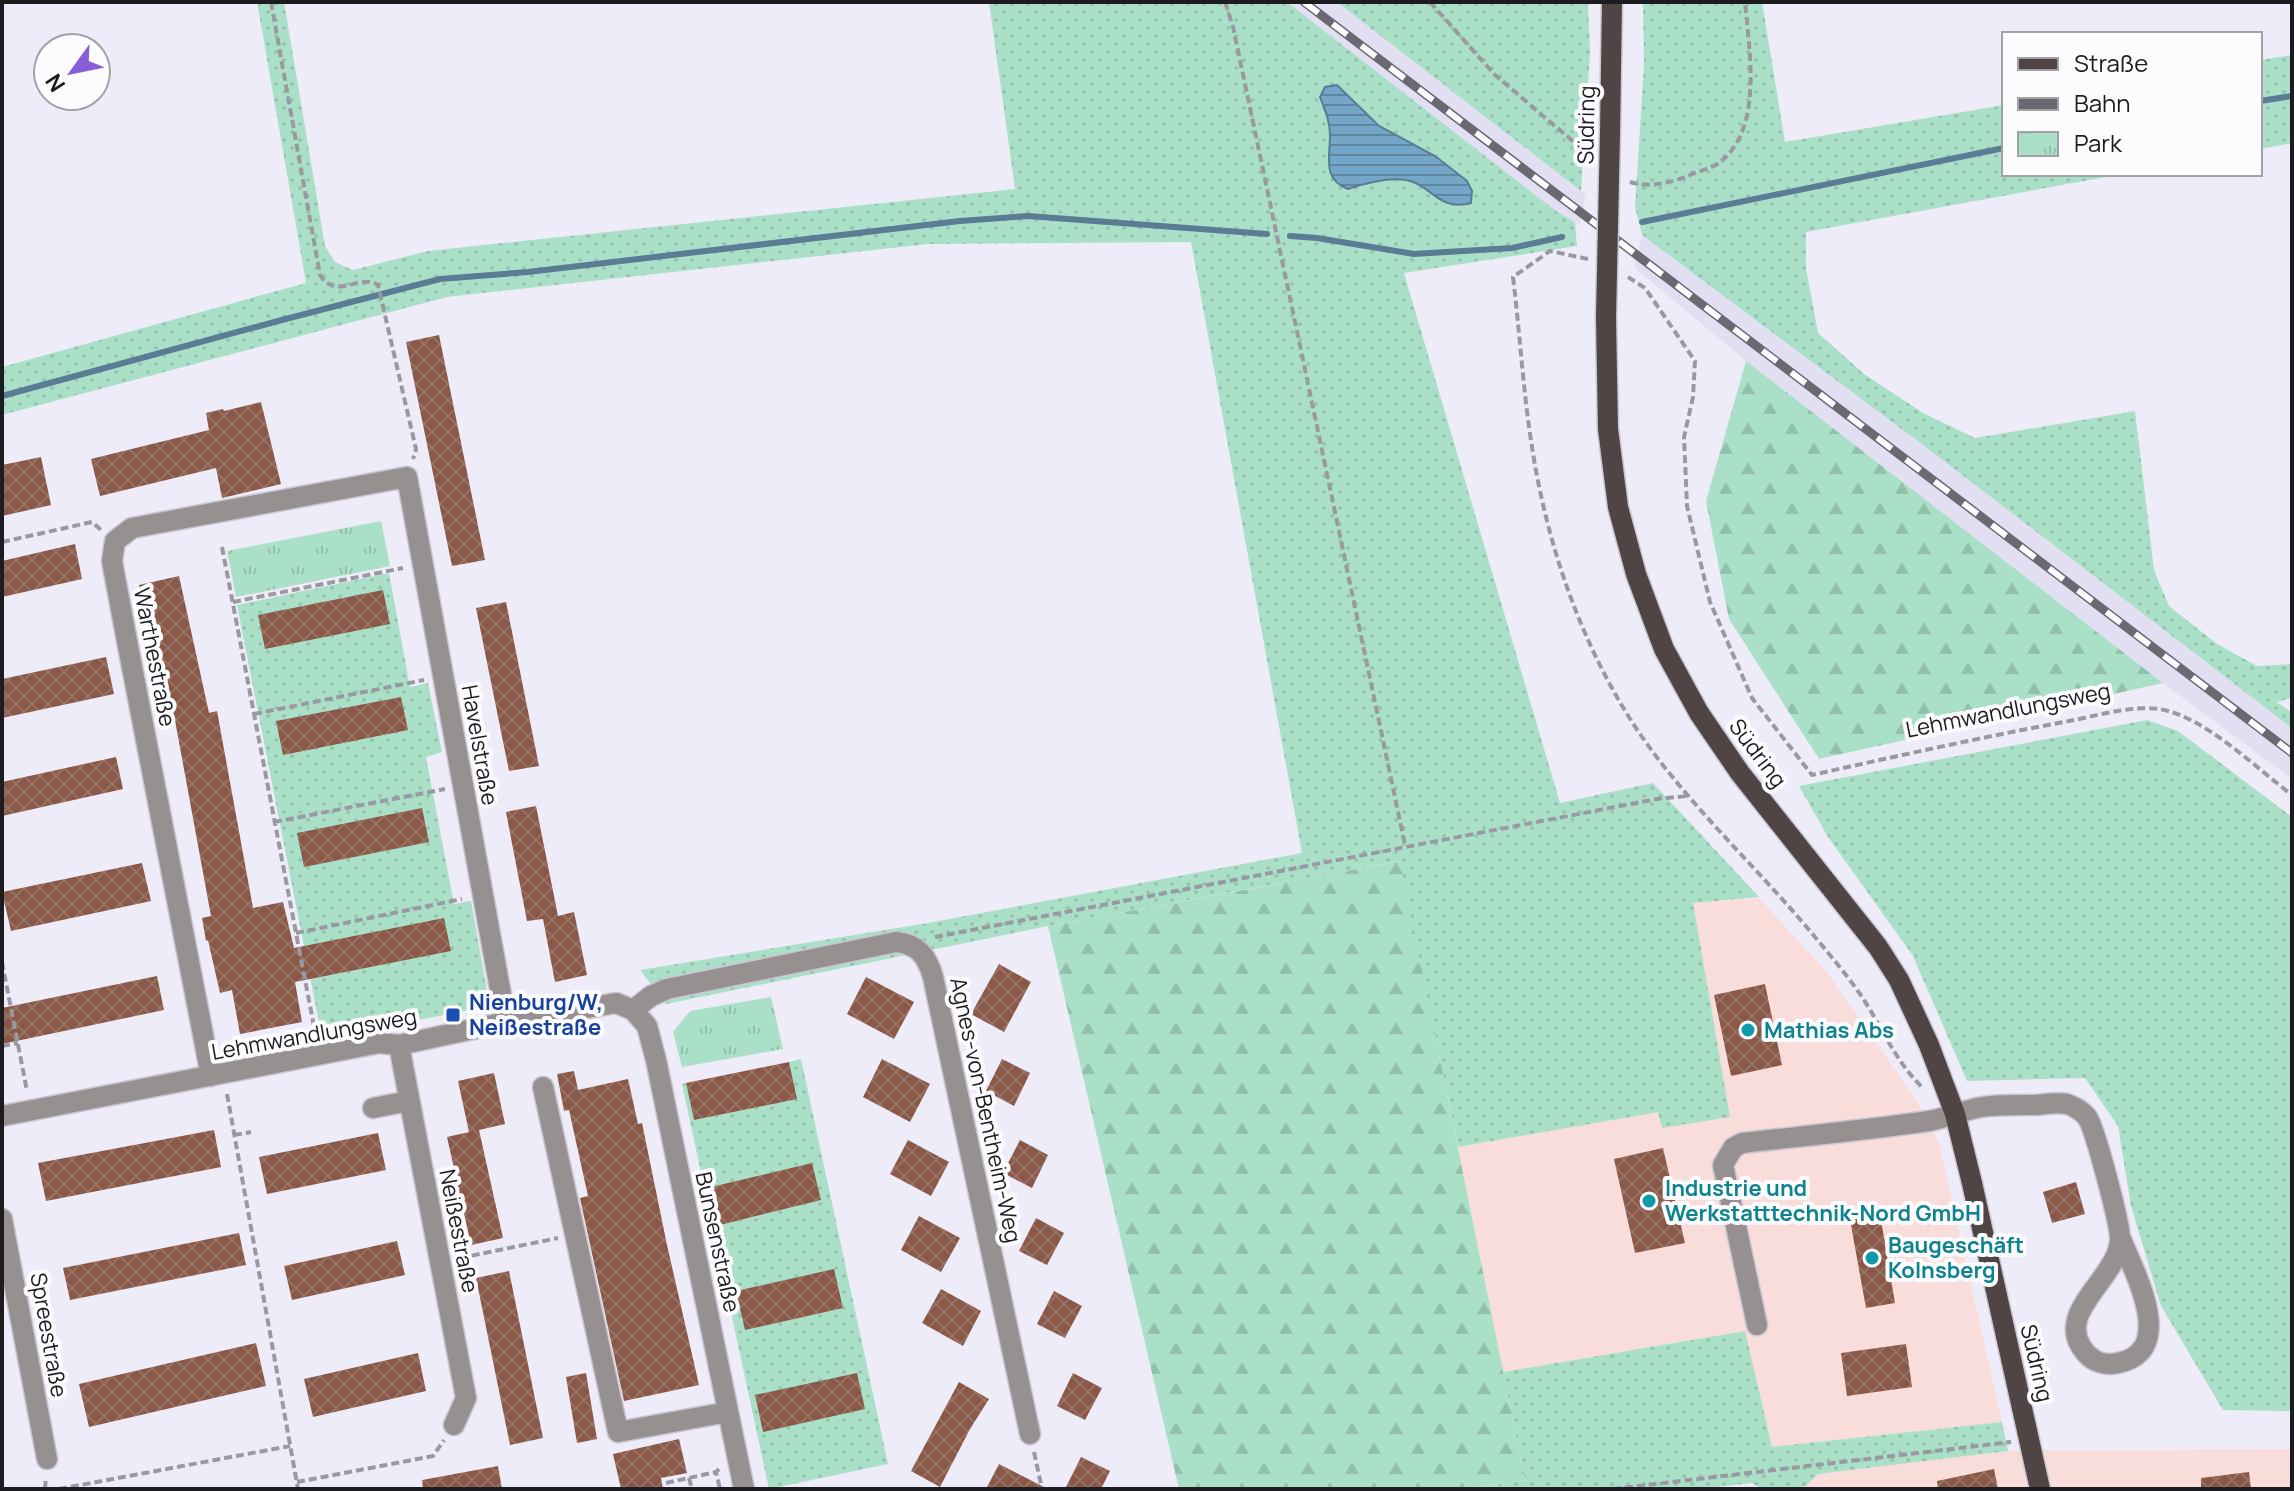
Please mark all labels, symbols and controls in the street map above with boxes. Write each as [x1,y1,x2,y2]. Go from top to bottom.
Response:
north arrow [32,32,112,112]
legend [2002,32,2262,176]
text: Straße [2074,46,2148,79]
text: N [38,68,72,98]
street label: Südring [1570,85,1602,165]
text: Bahn [2074,86,2131,119]
text: Park [2074,126,2123,159]
street label: Warthestraße [127,585,183,729]
street label: Lehmwandlungsweg [1903,675,2113,745]
street label: Havelstraße [455,682,505,808]
street label: Südring [1722,712,1794,794]
street label: Agnes-von-Bentheim-Weg [943,975,1029,1245]
place label: Nienburg/W, Neißestraße [469,987,603,1042]
street label: Lehmwandlungsweg [209,1001,419,1067]
marker: Nienburg/W, Neißestraße [444,1006,462,1024]
place label: Mathias Abs [1764,1015,1894,1045]
marker: Mathias Abs [1739,1021,1757,1039]
street label: Neißestraße [432,1167,486,1295]
street label: Bunsenstraße [688,1169,748,1315]
place label: Industrie und Werkstatttechnik-Nord GmbH [1665,1173,1981,1228]
marker: Industrie und Werkstatttechnik-Nord GmbH [1640,1192,1658,1210]
place label: Baugeschäft Kolnsberg [1888,1230,2024,1285]
marker: Baugeschäft Kolnsberg [1863,1249,1881,1267]
street label: Spreestraße [23,1270,75,1400]
street label: Südring [2014,1321,2060,1405]

